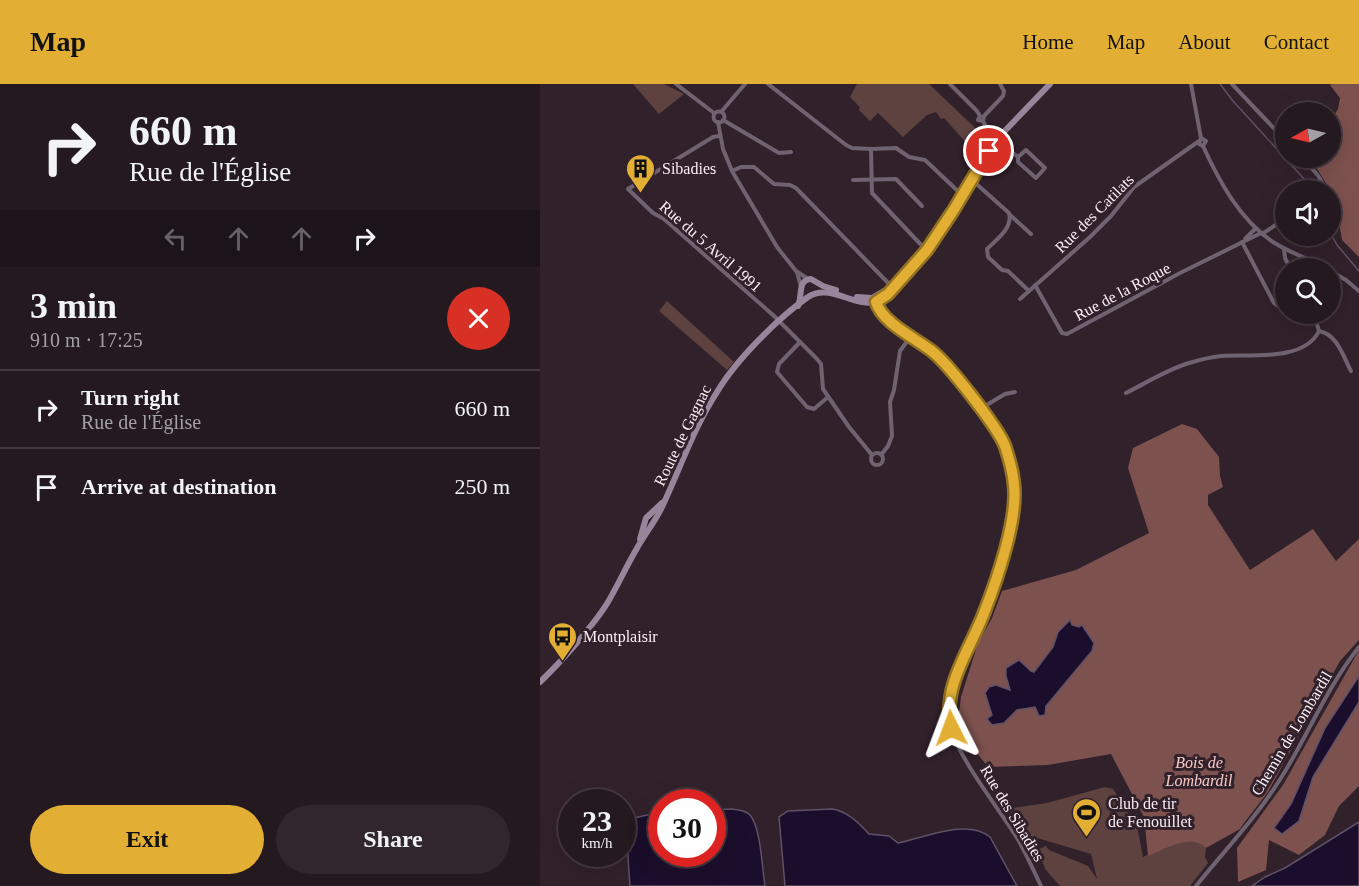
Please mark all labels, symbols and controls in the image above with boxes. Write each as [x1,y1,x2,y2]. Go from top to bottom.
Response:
text: Map [30,26,86,57]
text: Home [1022,30,1074,54]
text: Map [1107,30,1145,54]
text: About [1178,30,1231,54]
text: Contact [1264,30,1329,54]
north arrow [1275,102,1341,168]
map controls [1275,102,1341,324]
icon: right [30,108,108,186]
text: 660 m [129,108,238,154]
pin [963,125,1014,176]
icon: arrive [972,134,1005,167]
building icon: Sibadies [625,152,657,194]
text: Rue de l'Église [129,157,291,187]
place label: Sibadies [662,160,716,177]
street label: Rue des Catilats [1052,171,1137,256]
button: sound [1275,180,1341,246]
street label: Rue du 5 Avril 1991 [656,197,765,295]
icon: left [159,222,192,255]
icon: ahead [222,222,255,255]
icon: ahead [285,222,318,255]
icon: right [348,222,381,255]
button: search [1275,258,1341,324]
street label: Rue de la Roque [1071,259,1174,325]
text: 3 min [30,286,117,326]
button: close [447,287,510,350]
text: 910 m · 17:25 [30,329,143,351]
street label: Route de Gagnac [651,382,715,489]
text: Turn right [81,385,180,410]
icon: right [30,393,63,426]
text: 660 m [454,396,510,421]
text: Rue de l'Église [81,411,201,433]
icon: arrive [30,471,63,504]
text: Arrive at destination [81,474,277,499]
text: 250 m [454,474,510,499]
bus stop icon: Montplaisir [546,620,578,662]
place label: Montplaisir [583,628,658,646]
street label: Chemin de Lombardil [1248,668,1335,798]
position arrow [919,696,983,760]
park label: Bois de Lombardil [1165,754,1233,789]
street label: Rue des Sibadies [977,762,1048,864]
speed limit sign: 30 [648,789,726,867]
place label: Club de tir de Fenouillet [1108,795,1193,830]
sports icon: Club de tir de Fenouillet [1071,796,1103,838]
text: 23 [582,804,612,837]
button: Exit [30,805,264,874]
button: Share [276,805,510,874]
text: km/h [582,835,612,851]

